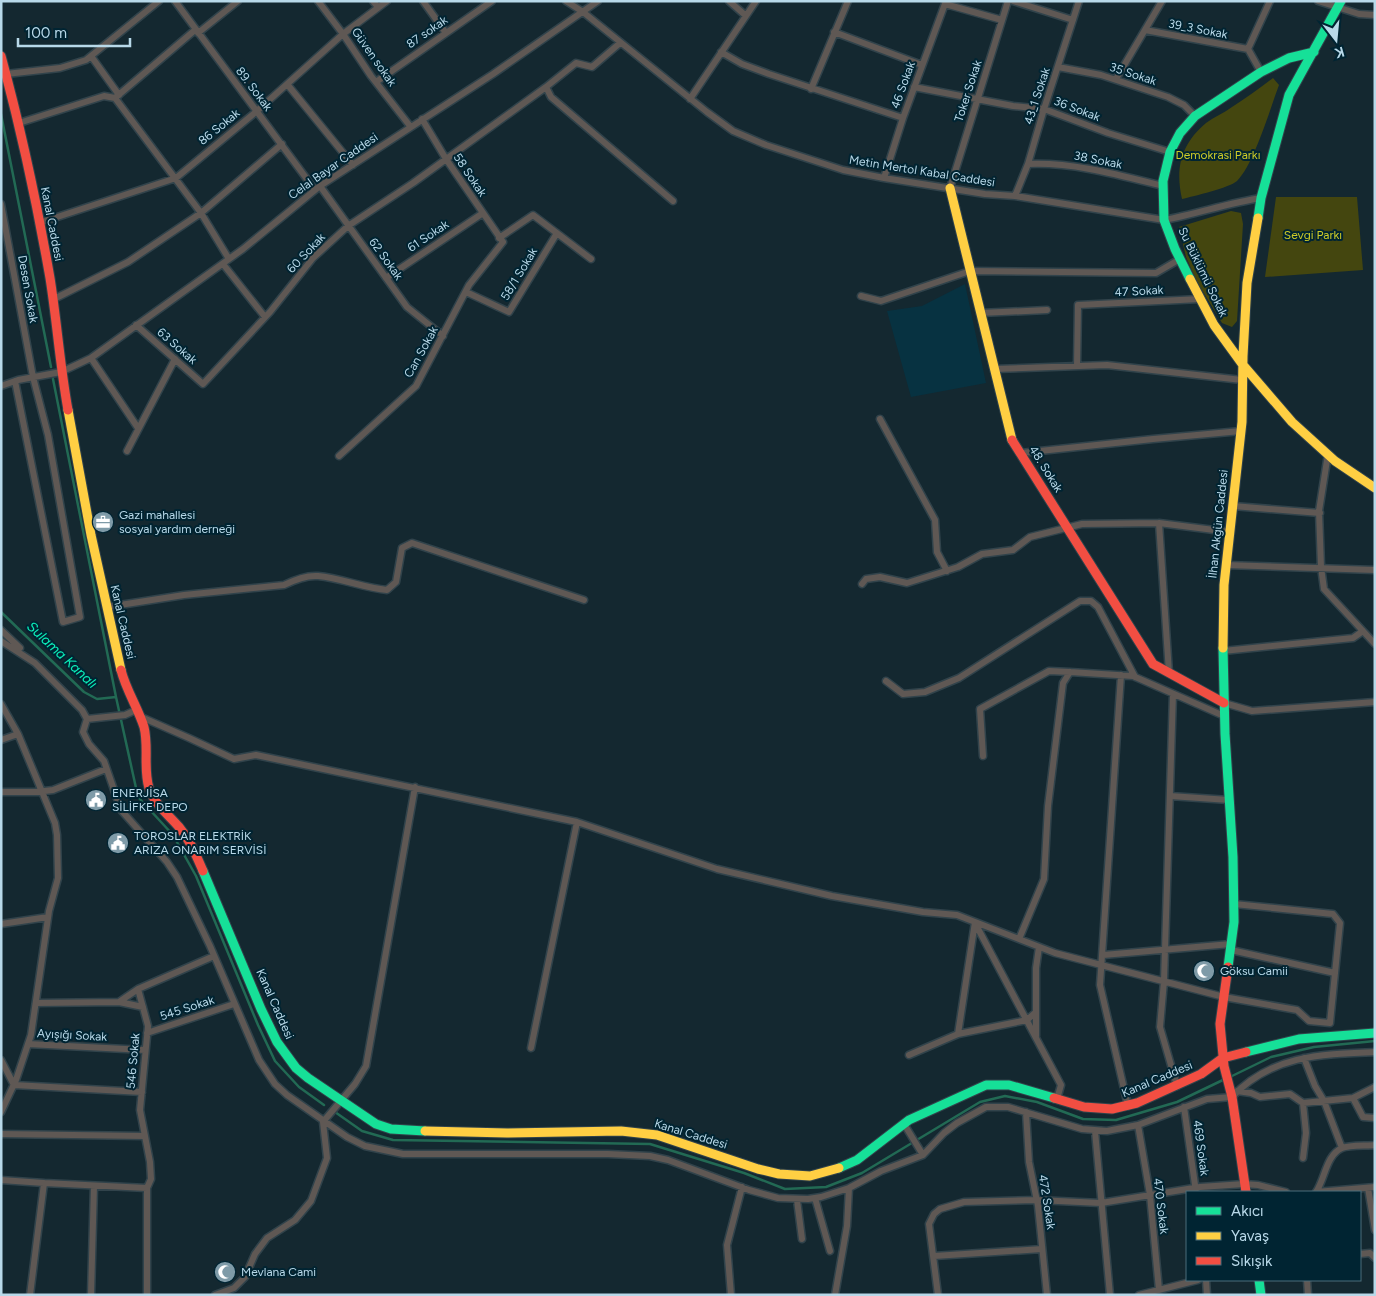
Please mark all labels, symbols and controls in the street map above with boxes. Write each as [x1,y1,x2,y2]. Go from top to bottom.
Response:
street label: 87 sokak [404,13,450,51]
scale bar [18,15,130,47]
north arrow [1311,15,1361,65]
street label: 39_3 Sokak [1167,16,1229,42]
text: 100 m [25,24,67,42]
street label: Güven sokak [349,25,399,89]
text: K [1332,43,1346,62]
street label: Toker Sokak [951,58,985,124]
street label: 46 Sokak [888,59,918,110]
street label: 35 Sokak [1108,60,1158,88]
street label: 89. Sokak [233,64,275,114]
street label: 43_1 Sokak [1021,66,1053,126]
street label: 36 Sokak [1052,94,1102,124]
street label: 86 Sokak [196,106,243,148]
street label: Celal Bayar Caddesi [286,130,380,202]
street label: 38 Sokak [1073,148,1123,172]
park label: Demokrasi Parkı [1176,148,1260,162]
street label: 58 Sokak [450,151,490,199]
street label: Metin Mertol Kabal Caddesi [848,153,996,189]
street label: Kanal Caddesi [38,186,66,262]
street label: 61 Sokak [405,217,451,255]
street label: Su Büklümü Sokak [1175,225,1231,319]
park label: Sevgi Parkı [1284,228,1342,242]
street label: 60 Sokak [284,230,328,276]
street label: 62 Sokak [366,235,406,283]
street label: 58/1 Sokak [498,245,540,303]
street label: Desen Sokak [15,254,41,324]
street label: 47 Sokak [1114,283,1164,299]
street label: Can Sokak [401,324,441,380]
street label: 63 Sokak [154,325,200,367]
street label: 48. Sokak [1026,443,1066,495]
street label: İlhan Akgün Caddesi [1205,469,1231,579]
place label: Gazi mahallesi sosyal yardım derneği [119,508,235,536]
office icon: Gazi mahallesi sosyal yardım derneği [91,510,115,534]
street label: Kanal Caddesi [108,584,138,660]
water label: Sulama Kanalı [23,618,101,692]
place label: ENERJİSA SİLİFKE DEPO [112,786,188,814]
public building icon: ENERJİSA SİLİFKE DEPO [84,788,108,812]
place label: TOROSLAR ELEKTRİK ARIZA ONARIM SERVİSİ [134,829,266,857]
public building icon: TOROSLAR ELEKTRİK ARIZA ONARIM SERVİSİ [106,831,130,855]
mosque icon: Göksu Camii [1192,959,1216,983]
place label: Göksu Camii [1220,964,1288,978]
street label: Kanal Caddesi [253,967,297,1041]
street label: 545 Sokak [158,993,216,1023]
street label: Ayışığı Sokak [37,1026,108,1044]
street label: 546 Sokak [124,1032,142,1090]
street label: Kanal Caddesi [1120,1058,1194,1100]
street label: Kanal Caddesi [653,1116,729,1152]
street label: 469 Sokak [1190,1119,1212,1177]
street label: 472 Sokak [1036,1173,1058,1231]
street label: 470 Sokak [1151,1177,1171,1235]
legend [1186,1191,1361,1281]
text: Akıcı [1231,1202,1264,1220]
text: Yavaş [1231,1227,1269,1245]
text: Sıkışık [1231,1252,1273,1270]
mosque icon: Mevlana Cami [213,1260,237,1284]
place label: Mevlana Cami [241,1265,316,1279]

